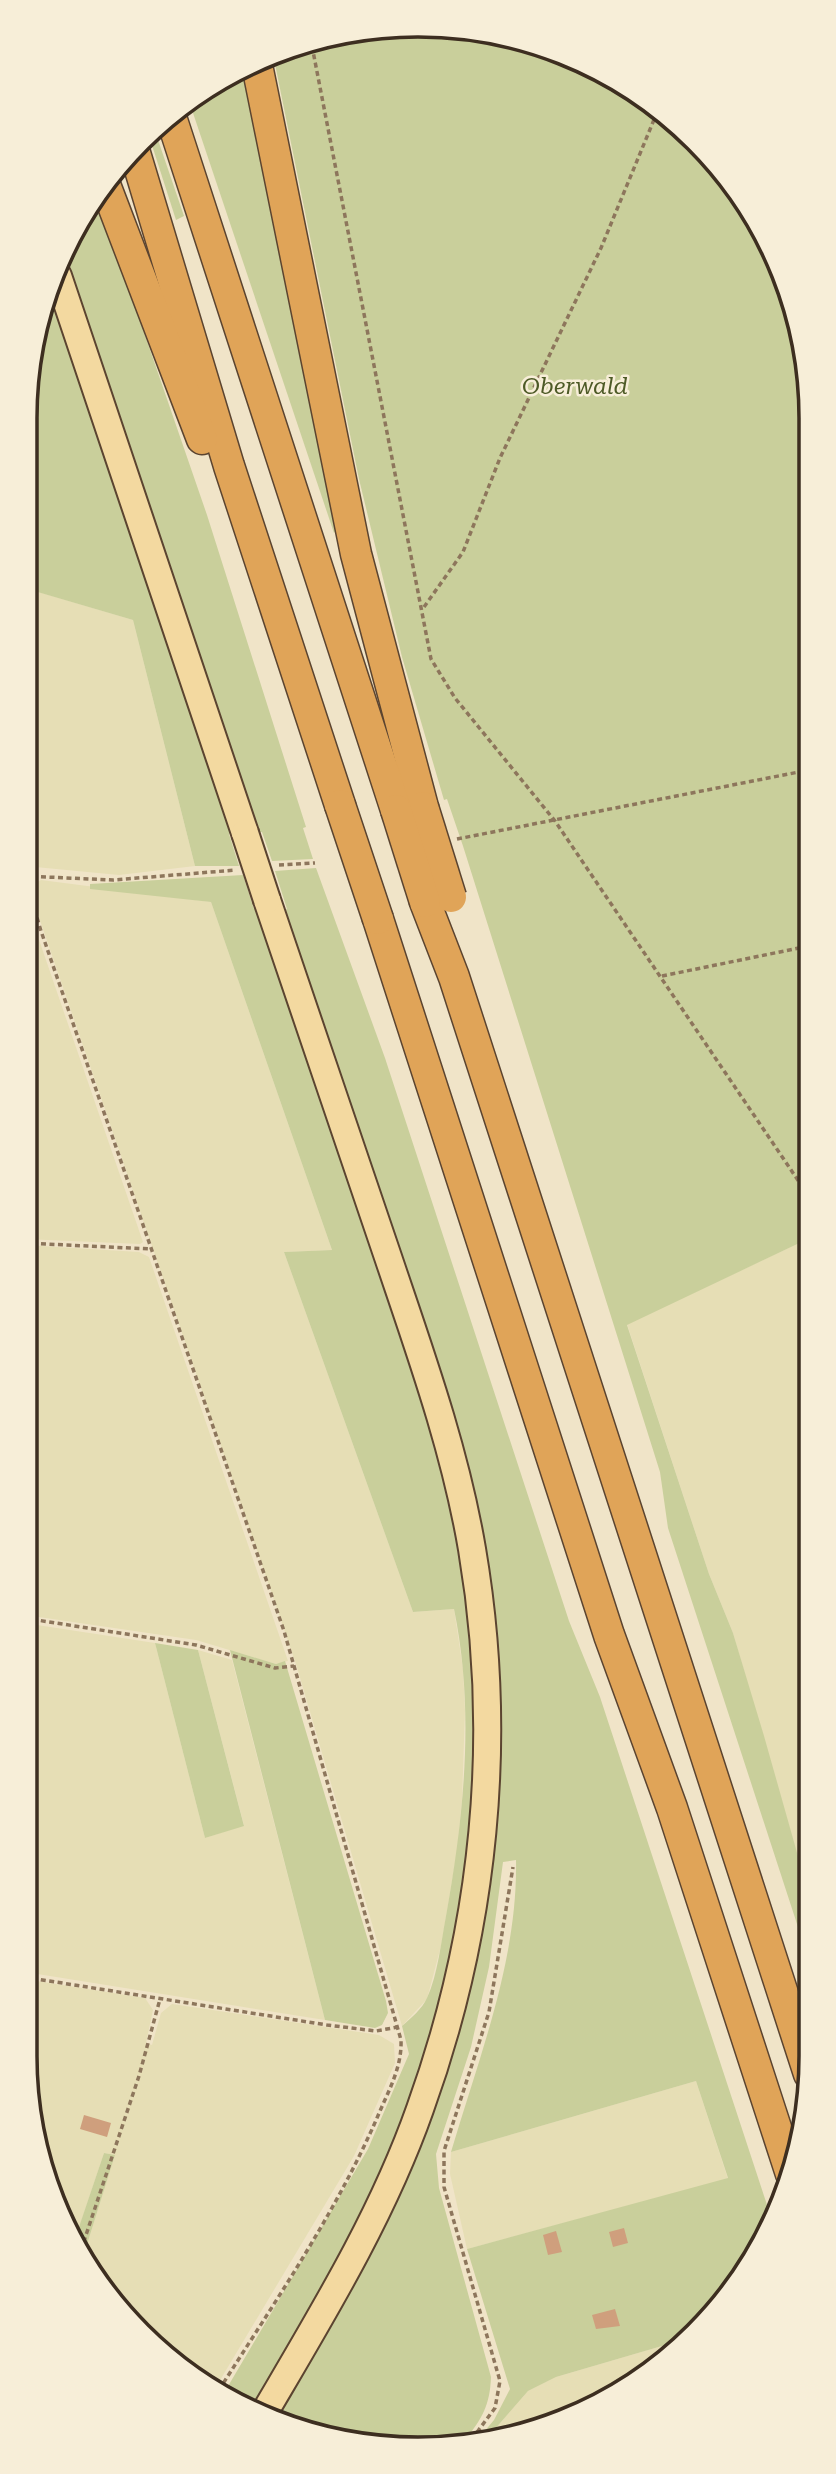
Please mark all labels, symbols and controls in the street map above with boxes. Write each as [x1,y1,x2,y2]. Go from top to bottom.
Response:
park label: Oberwald [522,373,628,400]

